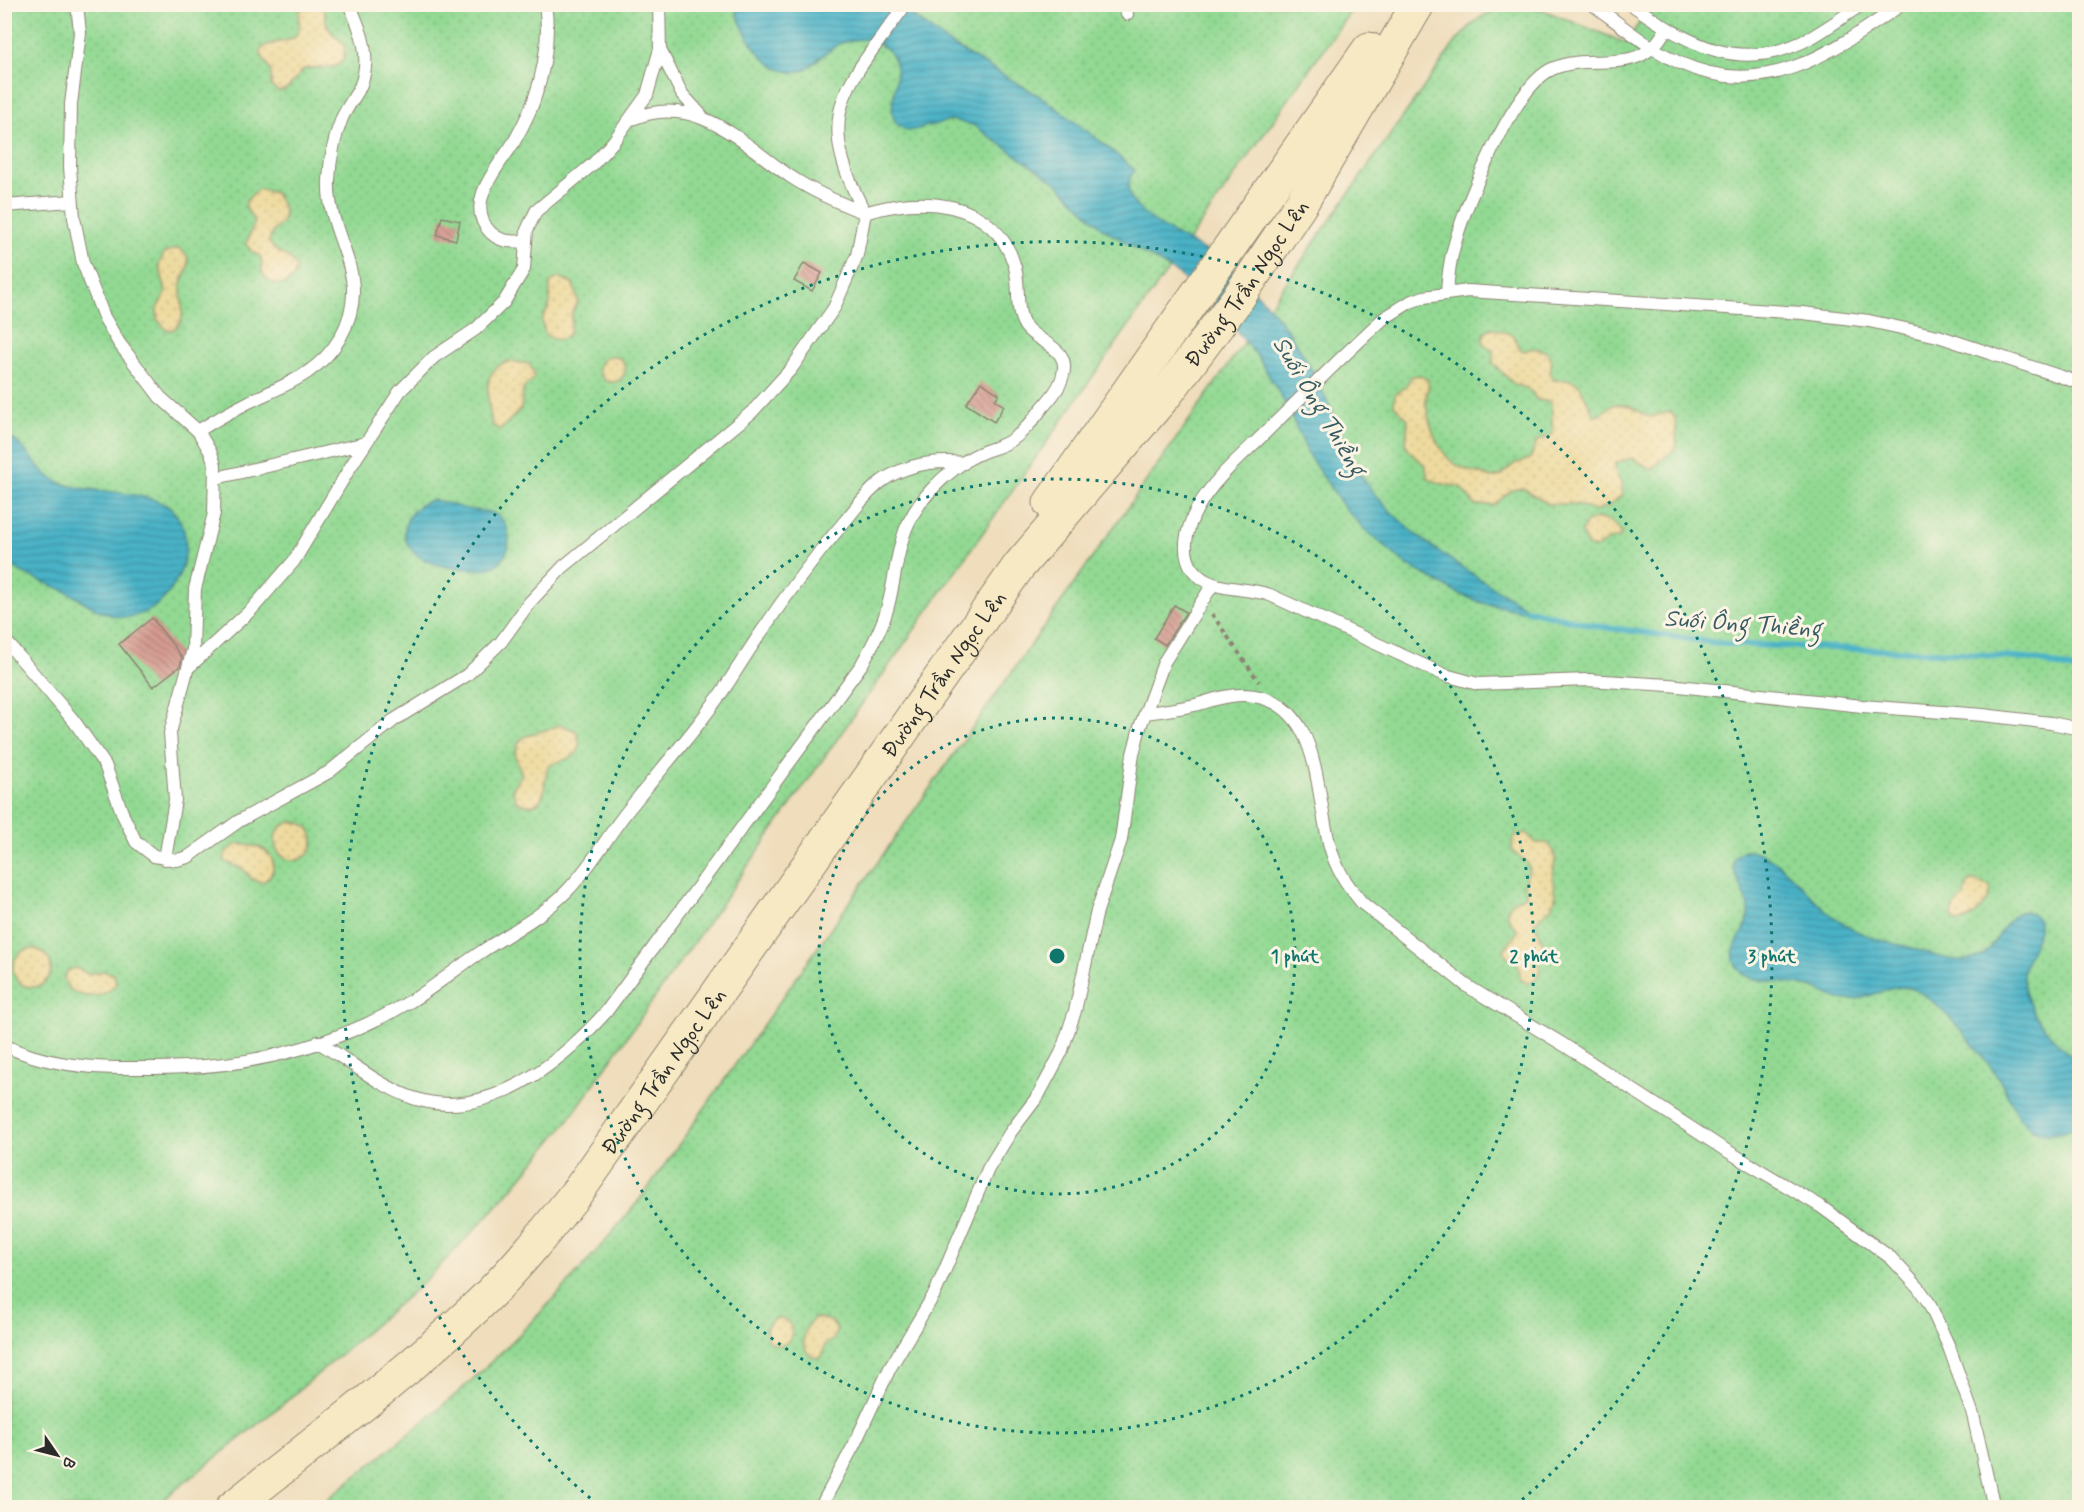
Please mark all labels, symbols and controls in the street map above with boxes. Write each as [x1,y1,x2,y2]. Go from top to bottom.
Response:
street label: Đường Trần Ngọc Lên [1179,195,1316,373]
water label: Suối Ông Thiềng [1262,331,1374,486]
street label: Đường Trần Ngọc Lên [876,586,1013,764]
water label: Suối Ông Thiềng [1663,604,1825,649]
text: 1 phút [1271,945,1320,969]
text: 2 phút [1509,945,1559,969]
text: 3 phút [1748,945,1797,969]
centre of rings [1047,946,1067,966]
street label: Đường Trần Ngọc Lên [596,983,733,1161]
north arrow [27,1425,87,1485]
text: B [57,1453,80,1473]

